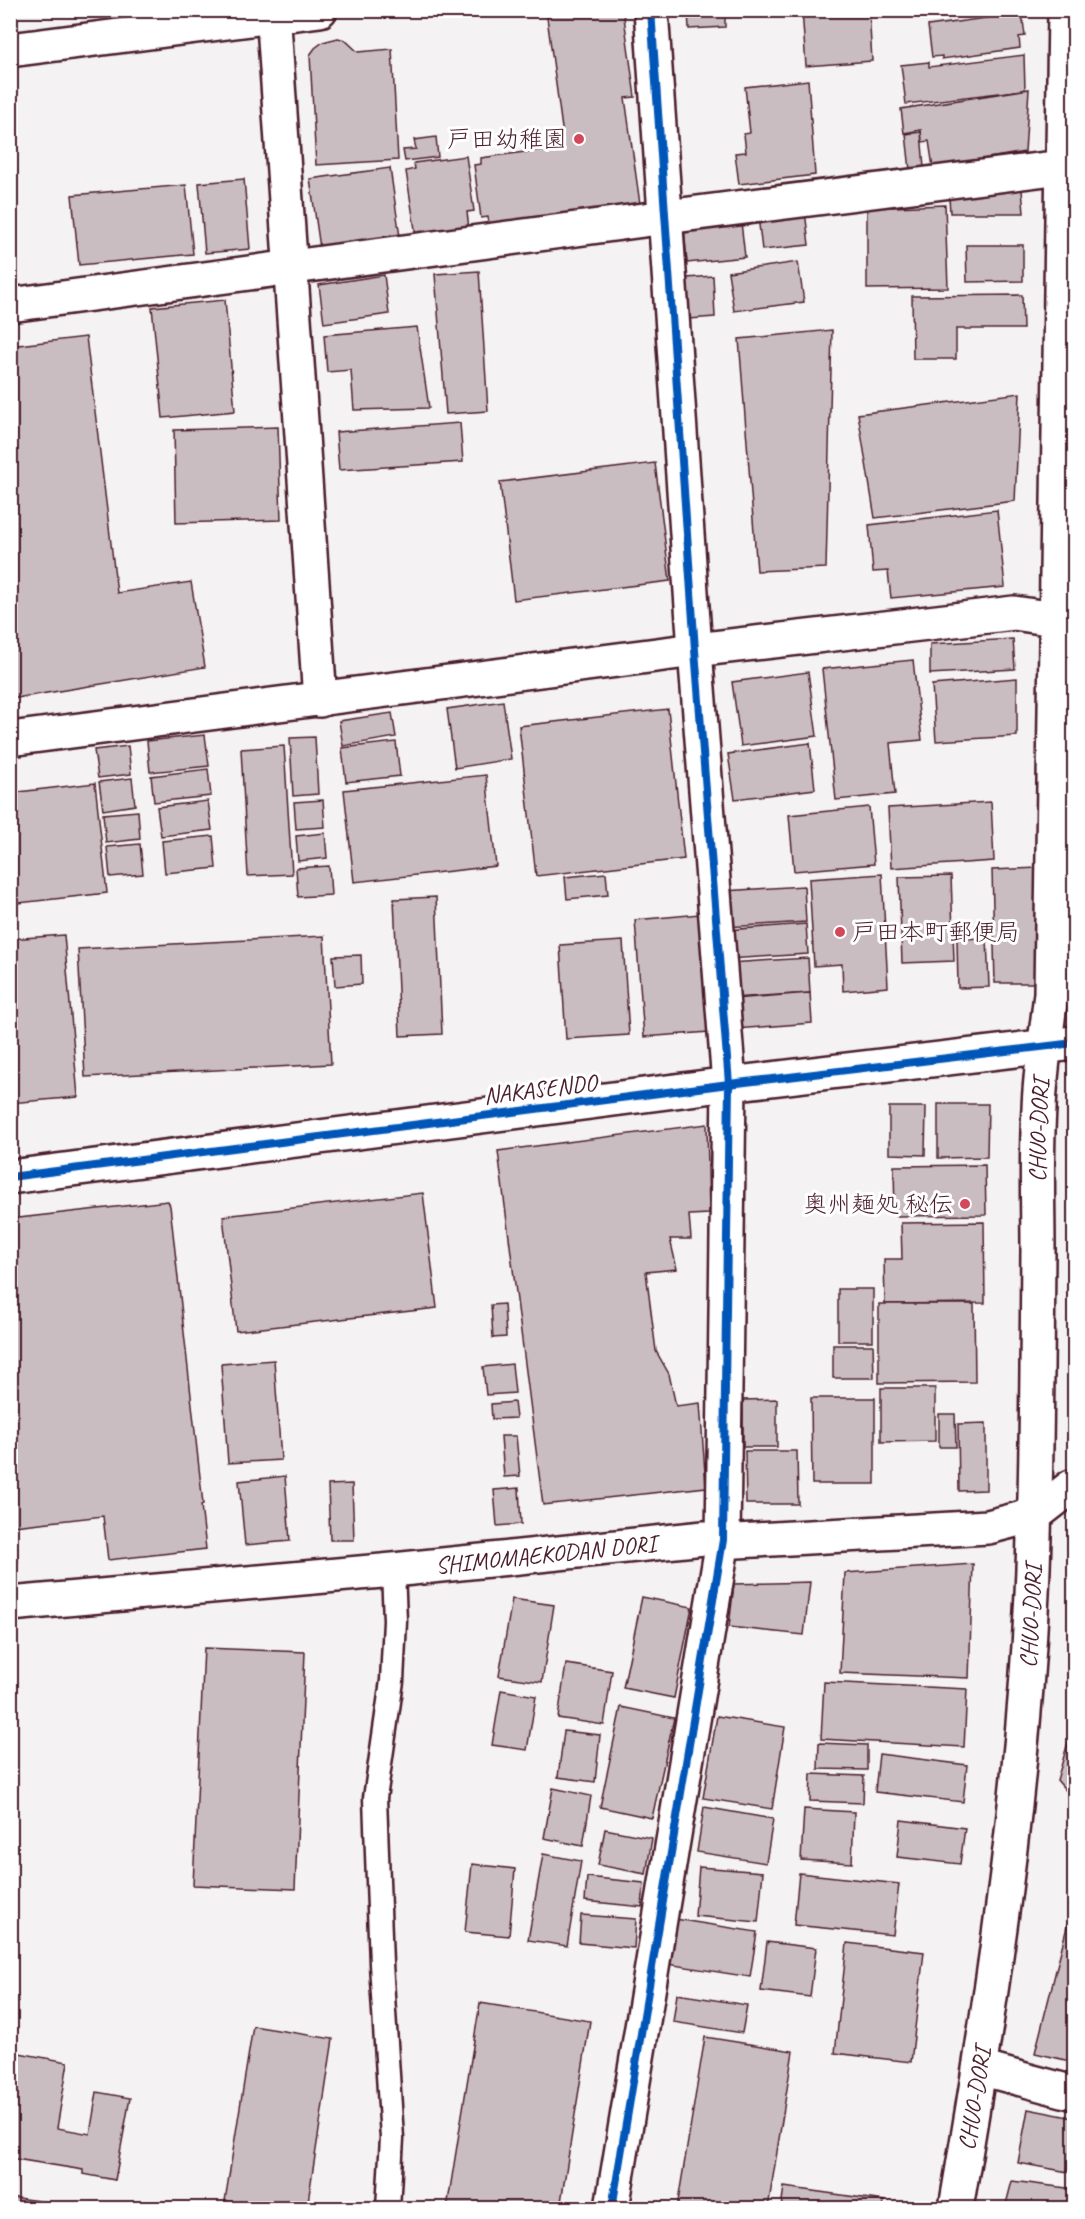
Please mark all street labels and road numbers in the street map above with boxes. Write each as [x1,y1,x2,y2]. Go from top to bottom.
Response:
street label: NAKASENDO [482,1067,601,1111]
street label: CHUO-DORI [1022,1072,1056,1182]
street label: SHIMOMAEKODAN DORI [434,1527,663,1581]
street label: CHUO-DORI [1013,1558,1048,1669]
street label: CHUO-DORI [951,2040,998,2152]

